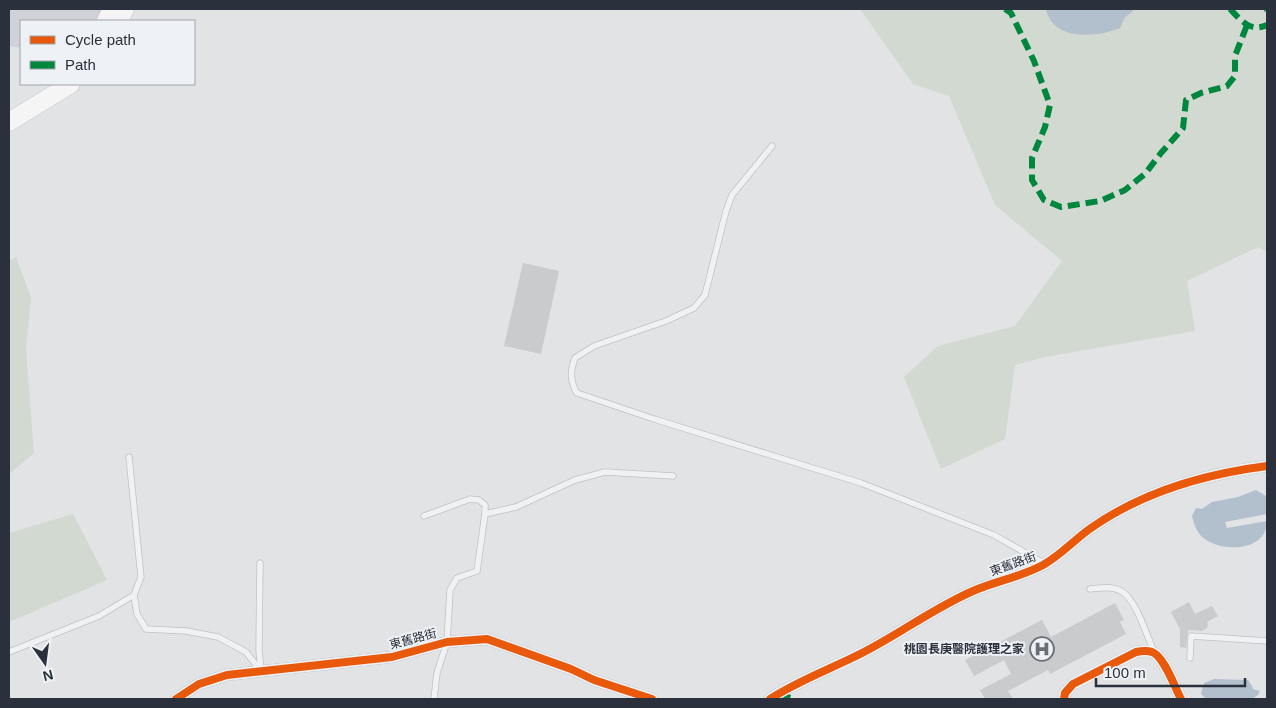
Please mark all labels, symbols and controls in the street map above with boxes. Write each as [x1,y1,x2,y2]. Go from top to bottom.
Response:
legend [20,20,195,85]
text: Cycle path [65,31,136,48]
text: Path [65,56,96,73]
street label: 東舊路街 [988,549,1038,579]
street label: 東舊路街 [388,626,438,652]
hospital icon: 桃園長庚醫院護理之家 [1029,636,1055,662]
north arrow [20,638,70,688]
place label: 桃園長庚醫院護理之家 [904,642,1024,656]
scale bar [1096,656,1245,688]
text: 100 m [1104,664,1146,681]
text: N [41,667,55,685]

